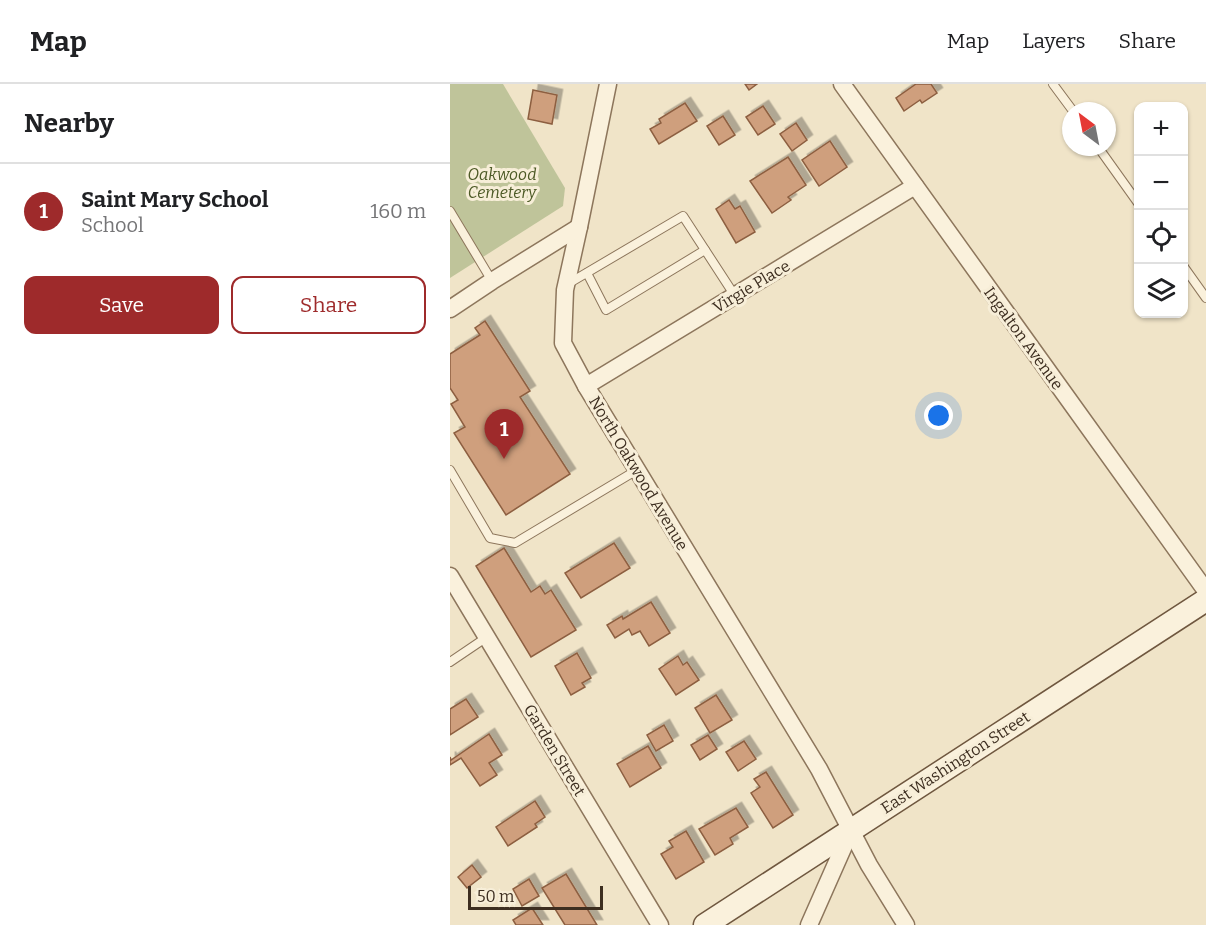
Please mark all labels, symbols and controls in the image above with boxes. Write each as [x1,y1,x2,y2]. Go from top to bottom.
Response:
text: Map [30,25,87,58]
text: Map [947,28,989,54]
text: Layers [1022,28,1086,54]
text: Share [1119,28,1176,54]
north arrow [1062,102,1116,156]
map controls [1134,102,1188,318]
button: + [1134,102,1188,156]
text: Nearby [24,108,114,139]
button: − [1134,156,1188,210]
park label: Oakwood Cemetery [467,165,537,202]
text: Saint Mary School [81,186,269,213]
text: 1 [39,199,48,223]
text: 160 m [370,199,426,223]
button: locate [1134,210,1188,264]
text: School [81,213,144,237]
street label: Virgie Place [709,256,793,317]
button: layers [1134,264,1188,318]
button: Save [24,276,219,334]
button: Share [231,276,426,334]
street label: Ingalton Avenue [980,283,1067,393]
street label: North Oakwood Avenue [585,393,692,554]
your location [924,401,953,430]
pin: 1 [484,410,524,459]
street label: Garden Street [520,701,590,800]
street label: East Washington Street [877,707,1033,818]
scale bar [468,883,603,910]
text: 50 m [477,887,514,906]

